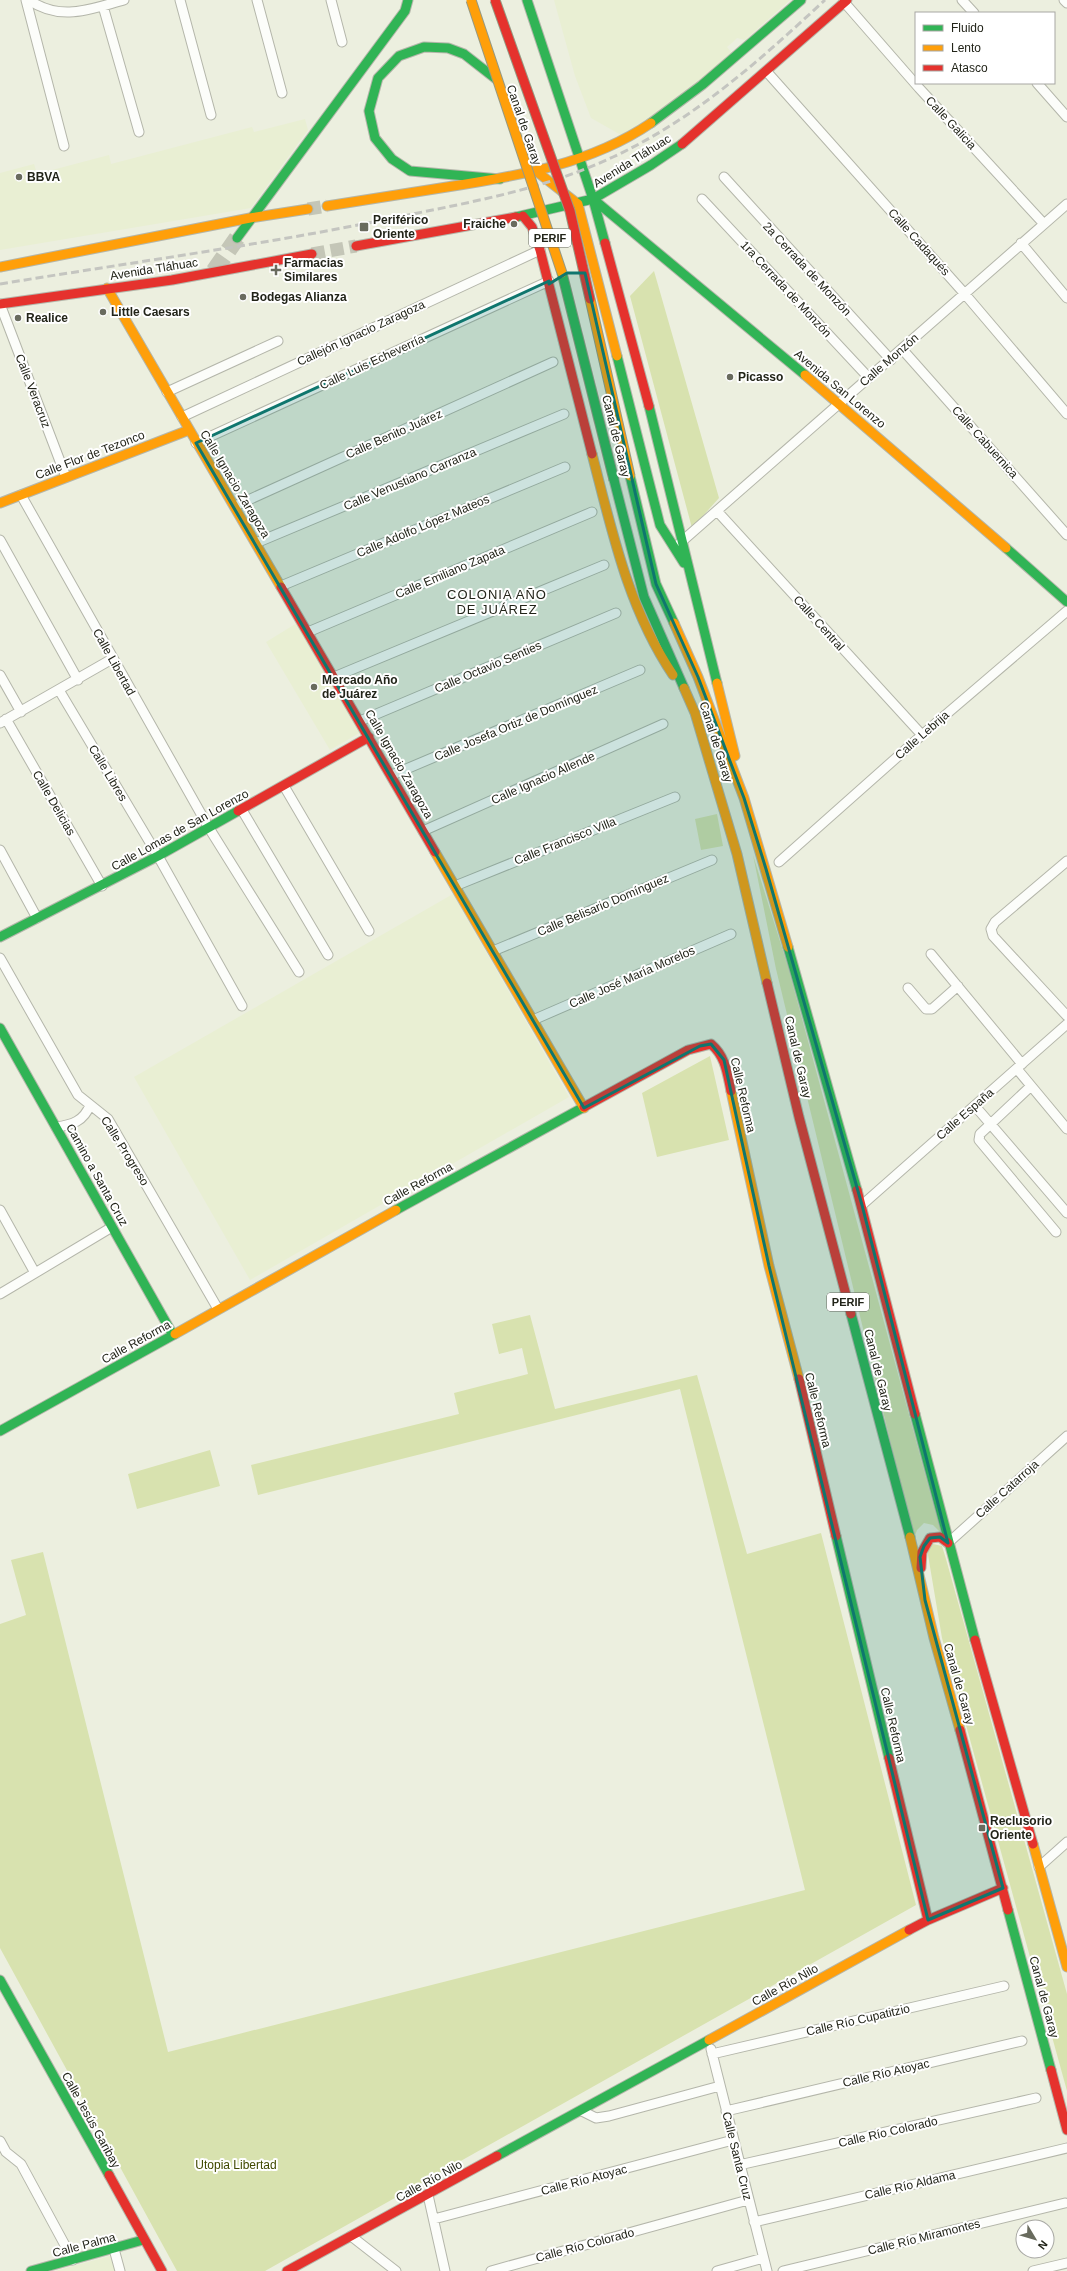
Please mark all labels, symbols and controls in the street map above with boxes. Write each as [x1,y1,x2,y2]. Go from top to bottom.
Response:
legend [915,12,1055,84]
text: Fluido [951,21,984,35]
text: Lento [951,41,981,55]
text: Atasco [951,61,988,75]
street label: Canal de Garay [504,83,544,167]
street label: Calle Galicia [923,94,979,153]
street label: Avenida Tláhuac [591,131,673,191]
place label: BBVA [27,170,60,184]
marker: BBVA [14,172,24,182]
street label: Calle Cadaqués [885,206,953,278]
place label: Periférico Oriente [373,213,428,241]
place label: Fraiche [463,217,506,231]
marker: Fraiche [509,219,519,229]
street label: 2a Cerrada de Monzón [760,219,854,319]
marker: Periférico Oriente [358,221,370,233]
road number: PERIF [529,229,571,247]
street label: 1ra Cerrada de Monzón [738,238,834,340]
street label: Avenida Tláhuac [109,255,199,283]
place label: Farmacias Similares [284,256,344,284]
marker: Farmacias Similares [271,265,281,275]
place label: Bodegas Alianza [251,290,347,304]
marker: Bodegas Alianza [238,292,248,302]
street label: Callejón Ignacio Zaragoza [295,297,427,369]
place label: Little Caesars [111,305,190,319]
marker: Little Caesars [98,307,108,317]
place label: Realice [26,311,68,325]
marker: Realice [13,313,23,323]
street label: Calle Luis Echeverría [317,331,427,392]
street label: Calle Monzón [857,331,921,389]
street label: Avenida San Lorenzo [792,347,889,431]
street label: Calle Veracruz [12,352,54,430]
place label: Picasso [738,370,783,384]
marker: Picasso [725,372,735,382]
street label: Canal de Garay [599,394,633,478]
street label: Calle Cabuernica [949,403,1021,481]
street label: Calle Benito Juárez [344,406,444,462]
street label: Calle Flor de Tezonco [33,428,147,482]
street label: Calle Ignacio Zaragoza [197,428,273,541]
street label: Calle Venustiano Carranza [342,445,479,513]
street label: Calle Adolfo López Mateos [355,492,491,560]
street label: Calle Emiliano Zapata [393,542,507,601]
district label: COLONIA AÑO DE JUÁREZ [447,587,547,617]
street label: Calle Central [791,593,847,653]
street label: Calle Libertad [90,626,138,698]
street label: Calle Octavio Senties [432,638,544,696]
place label: Mercado Año de Juárez [322,673,398,701]
marker: Mercado Año de Juárez [309,682,319,692]
street label: Calle Josefa Ortiz de Domínguez [432,682,600,764]
street label: Canal de Garay [696,700,736,784]
street label: Calle Ignacio Zaragoza [362,707,436,821]
street label: Calle Lebrija [892,708,952,762]
street label: Calle Libres [86,742,130,804]
street label: Calle Ignacio Allende [489,749,597,807]
street label: Calle Delicias [30,768,78,838]
street label: Calle Lomas de San Lorenzo [109,786,251,874]
street label: Calle Francisco Villa [512,814,618,868]
street label: Calle Belisario Domínguez [535,871,671,939]
street label: Calle José María Morelos [567,943,697,1011]
street label: Canal de Garay [782,1014,814,1100]
street label: Calle Reforma [728,1056,759,1134]
street label: Calle España [933,1085,997,1143]
street label: Calle Progreso [98,1114,152,1189]
street label: Camino a Santa Cruz [63,1121,131,1229]
street label: Calle Reforma [381,1159,455,1209]
road number: PERIF [827,1293,869,1311]
street label: Calle Reforma [99,1317,173,1367]
street label: Canal de Garay [861,1328,895,1412]
street label: Calle Reforma [802,1371,834,1449]
street label: Calle Catarroja [973,1457,1042,1521]
street label: Canal de Garay [941,1642,977,1726]
street label: Calle Reforma [878,1686,909,1764]
place label: Reclusorio Oriente [990,1814,1052,1842]
marker: Reclusorio Oriente [977,1823,987,1833]
street label: Canal de Garay [1026,1955,1062,2039]
street label: Calle Río Nilo [750,1961,821,2009]
street label: Calle Río Cupatitzio [805,2001,912,2039]
street label: Calle Río Atoyac [841,2056,931,2090]
street label: Calle Jesús Garibay [59,2070,123,2170]
street label: Calle Santa Cruz [719,2110,755,2202]
street label: Calle Río Colorado [837,2114,939,2150]
street label: Calle Río Nilo [394,2157,465,2205]
park label: Utopia Libertad [195,2158,277,2172]
street label: Calle Río Atoyac [539,2162,629,2198]
street label: Calle Río Aldama [863,2168,957,2202]
street label: Calle Río Miramontes [866,2216,982,2258]
north arrow [1015,2219,1055,2259]
street label: Calle Río Colorado [534,2225,636,2265]
street label: Calle Palma [51,2230,117,2260]
text: N [1036,2238,1050,2252]

